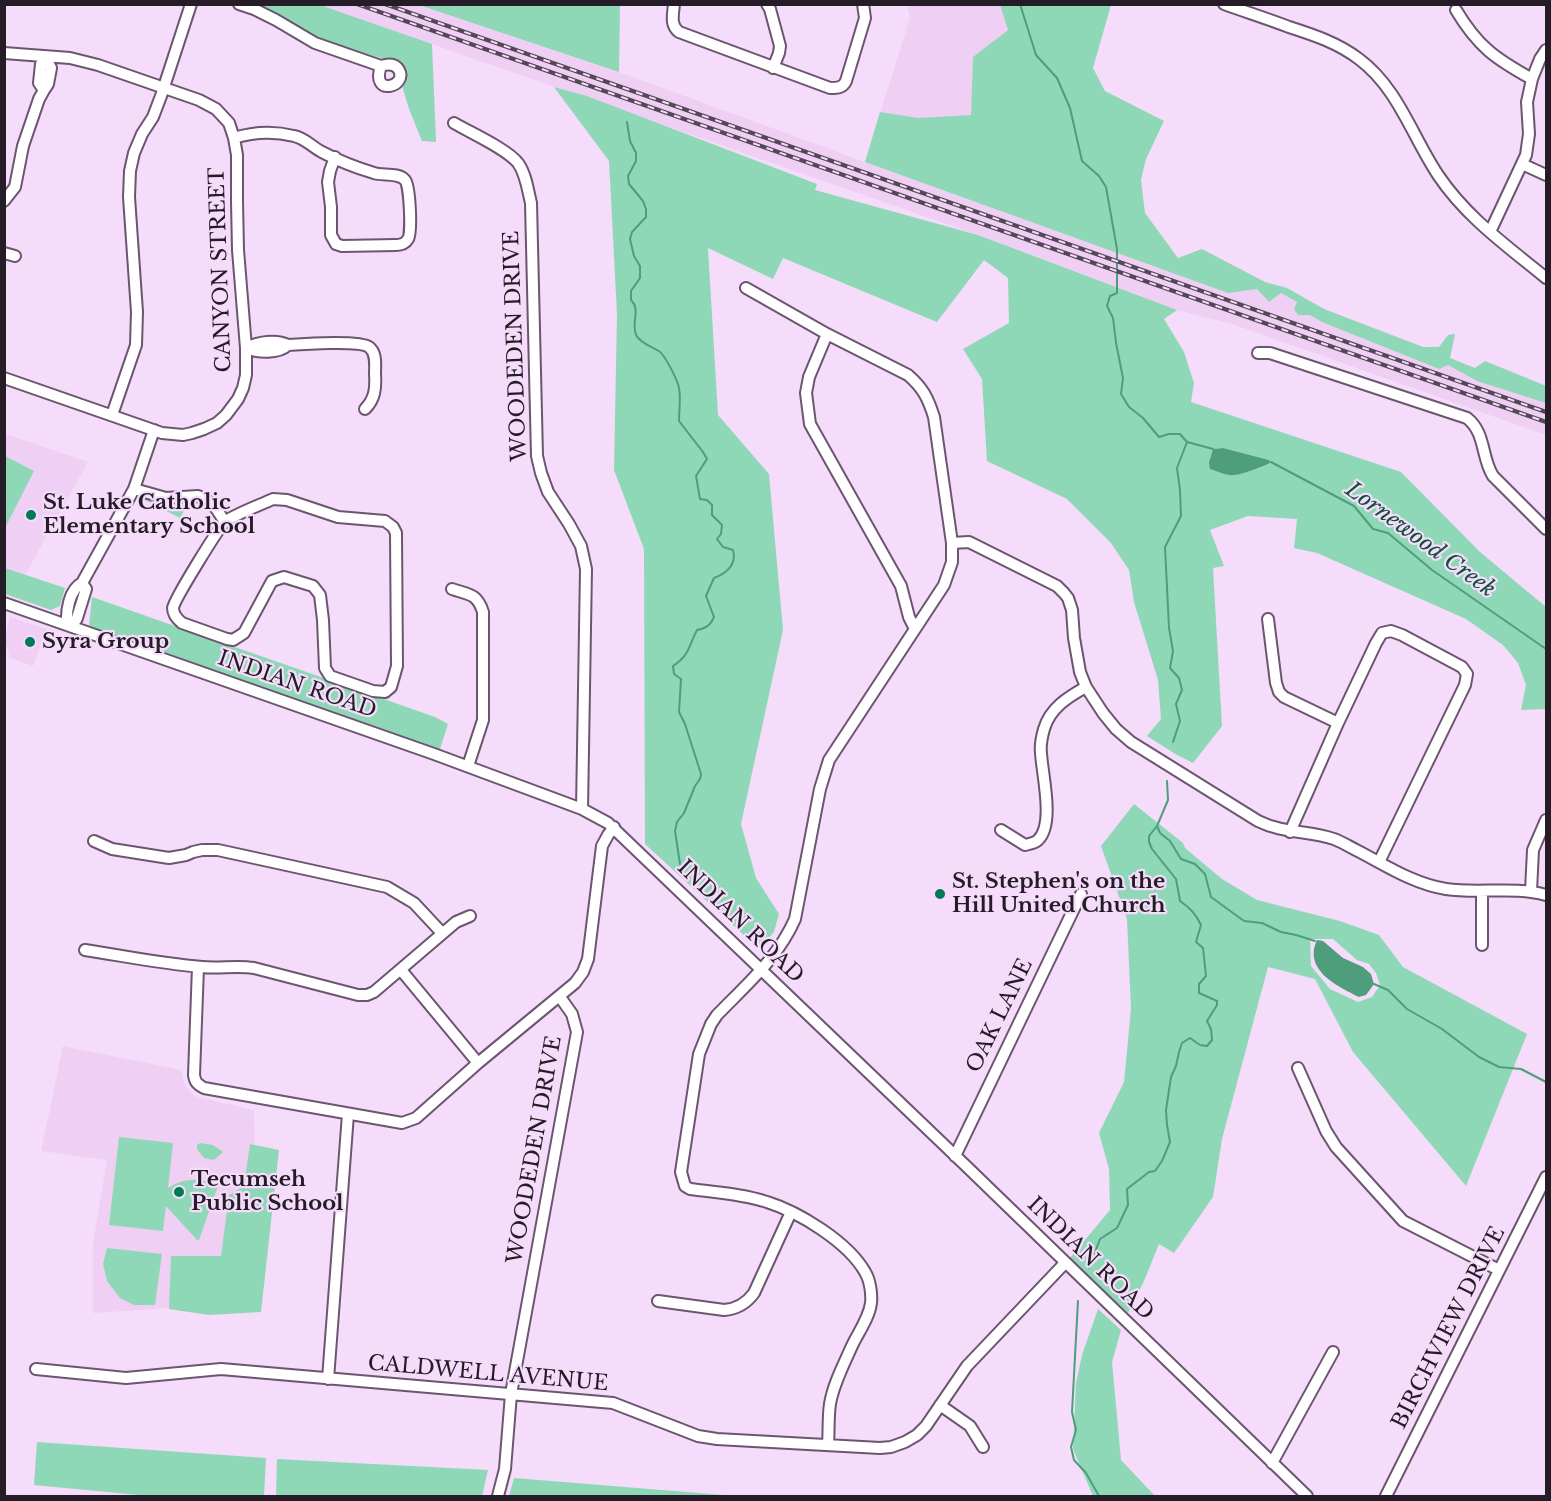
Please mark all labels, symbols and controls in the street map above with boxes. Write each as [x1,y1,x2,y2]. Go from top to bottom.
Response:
street label: CANYON STREET [205,167,237,373]
street label: WOODEDEN DRIVE [499,230,533,462]
water label: Lornewood Creek [1340,477,1500,603]
place label: St. Luke Catholic Elementary School [43,490,255,540]
marker: St. Luke Catholic Elementary School [24,508,38,522]
place label: Syra Group [42,629,169,655]
marker: Syra Group [23,635,37,649]
street label: INDIAN ROAD [214,646,380,724]
street label: INDIAN ROAD [672,855,808,989]
place label: St. Stephen's on the Hill United Church [952,869,1165,919]
marker: St. Stephen's on the Hill United Church [933,887,947,901]
street label: OAK LANE [962,955,1038,1077]
street label: WOODEDEN DRIVE [503,1034,567,1266]
place label: Tecumseh Public School [191,1167,344,1217]
marker: Tecumseh Public School [172,1185,186,1199]
street label: INDIAN ROAD [1022,1192,1158,1326]
street label: BIRCHVIEW DRIVE [1387,1223,1511,1433]
street label: CALDWELL AVENUE [367,1351,609,1397]

